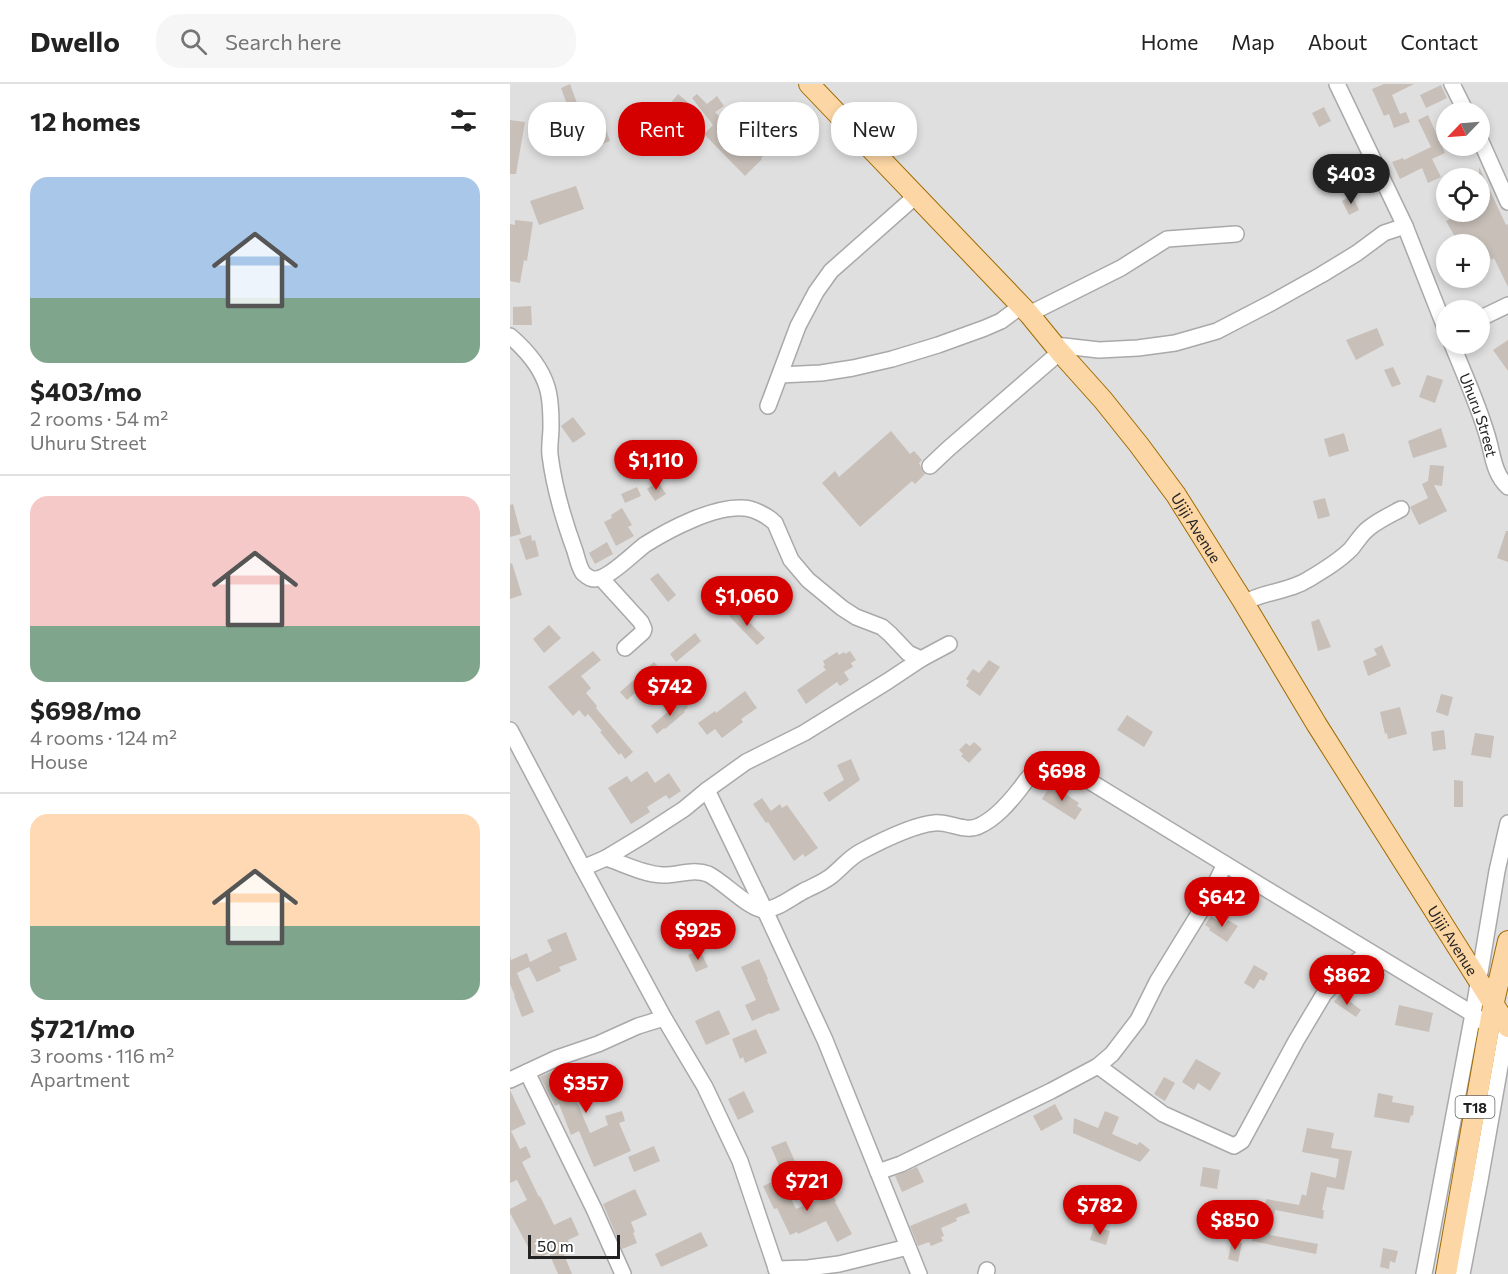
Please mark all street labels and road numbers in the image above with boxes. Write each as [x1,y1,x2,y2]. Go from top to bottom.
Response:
street label: Uhuru Street [1456,370,1501,459]
street label: Ujiji Avenue [1168,489,1225,566]
street label: Ujiji Avenue [1424,902,1482,979]
road number: T18 [1456,1096,1494,1118]

